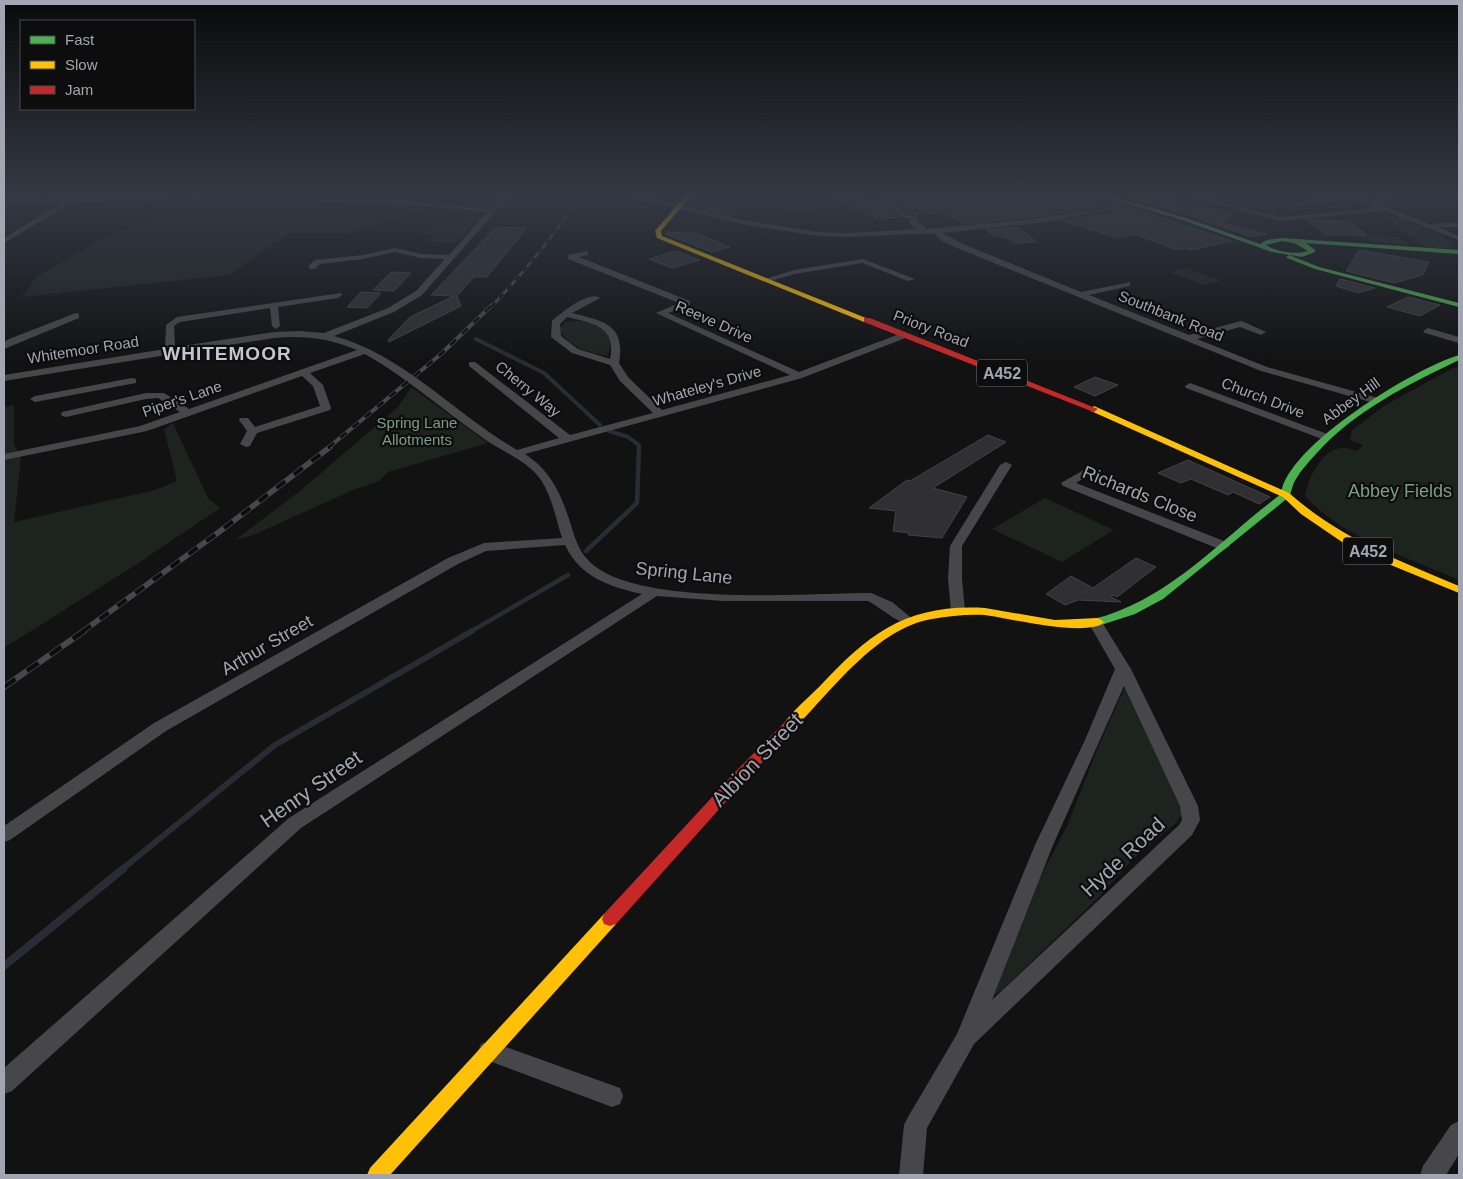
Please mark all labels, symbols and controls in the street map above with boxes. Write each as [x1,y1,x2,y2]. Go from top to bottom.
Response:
legend [20,20,195,110]
text: Fast [65,31,95,48]
text: Slow [65,56,98,73]
text: Jam [65,81,93,98]
street label: Southbank Road [1116,287,1226,344]
street label: Reeve Drive [673,297,755,346]
street label: Priory Road [891,306,971,351]
street label: Whitemoor Road [26,332,140,367]
district label: WHITEMOOR [162,343,292,364]
street label: Cherry Way [492,357,565,420]
road number: A452 [977,359,1027,386]
street label: Whateley's Drive [651,362,763,409]
street label: Church Drive [1219,374,1307,421]
street label: Abbey Hill [1318,374,1383,427]
street label: Piper's Lane [140,377,224,420]
park label: Spring Lane Allotments [377,414,457,448]
street label: Richards Close [1080,462,1200,526]
park label: Abbey Fields [1348,481,1452,501]
road number: A452 [1343,538,1393,564]
street label: Spring Lane [635,558,733,588]
street label: Arthur Street [218,611,316,679]
street label: Albion Street [707,708,807,811]
street label: Henry Street [256,745,366,832]
street label: Hyde Road [1076,812,1169,901]

